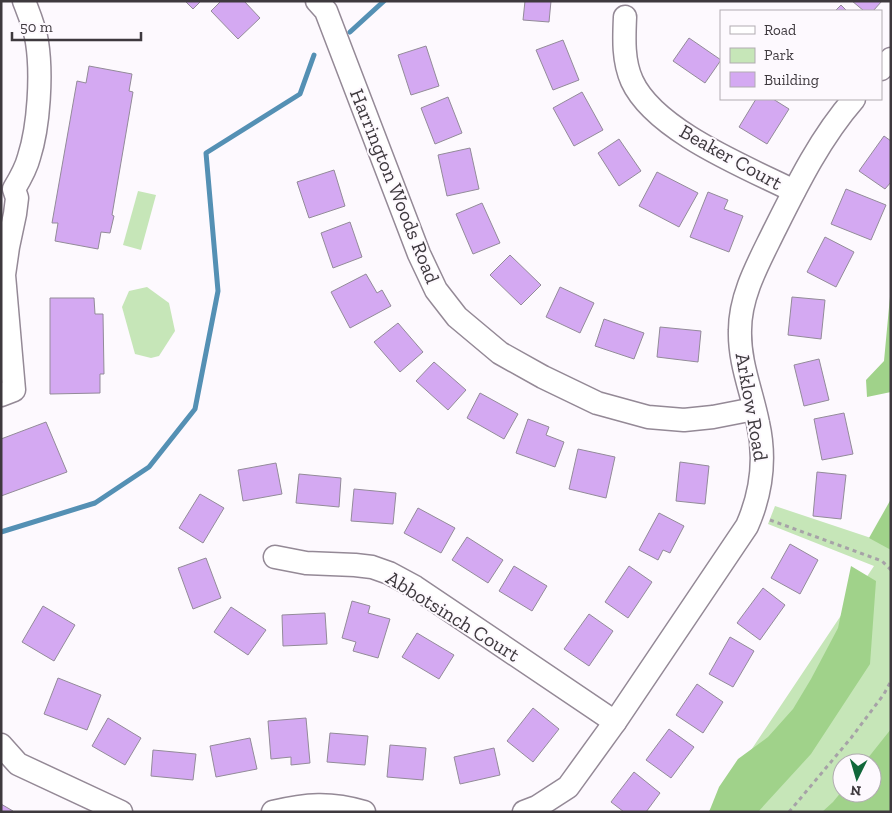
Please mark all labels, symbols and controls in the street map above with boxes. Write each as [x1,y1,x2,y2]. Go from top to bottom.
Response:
scale bar [12,10,141,42]
legend [720,10,882,100]
text: 50 m [20,18,53,36]
text: Road [764,21,797,39]
text: Park [764,46,794,64]
text: Building [764,71,819,89]
street label: Harrington Woods Road [345,85,445,287]
street label: Beaker Court [676,119,787,195]
street label: Arklow Road [731,351,773,463]
street label: Abbotsinch Court [382,565,525,667]
north arrow [832,753,882,803]
text: N [850,781,862,799]

